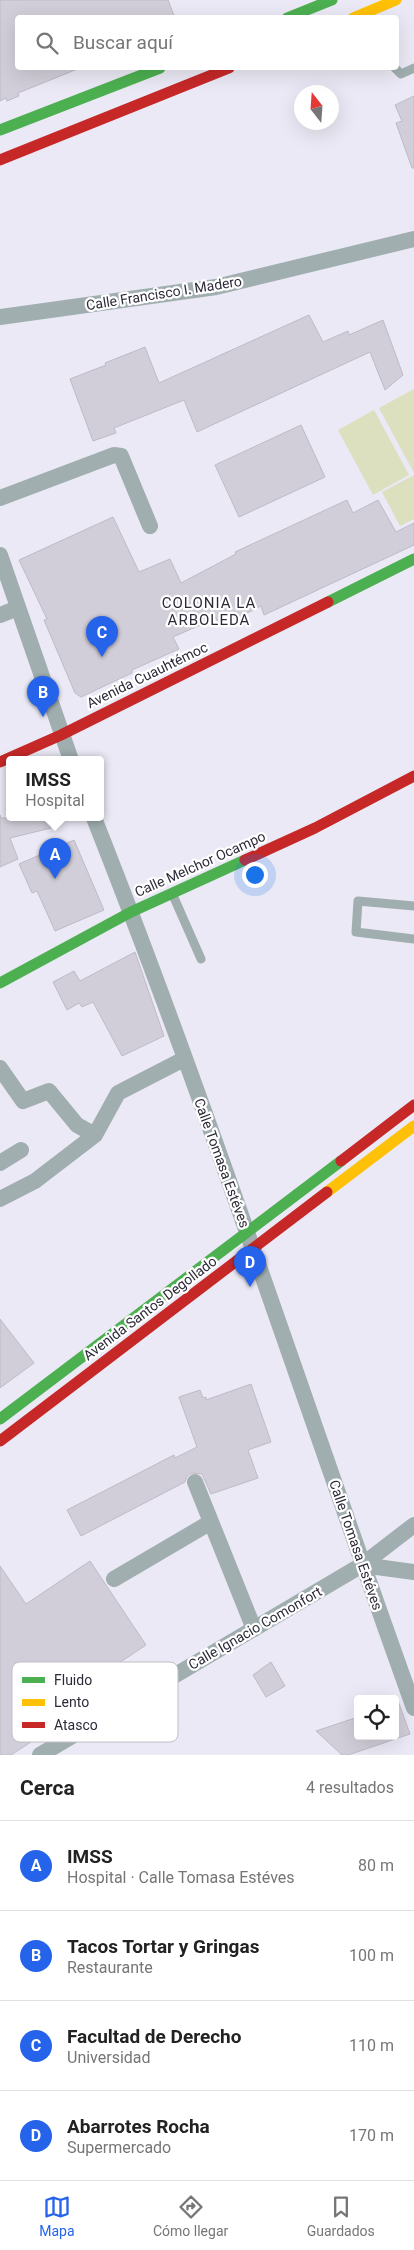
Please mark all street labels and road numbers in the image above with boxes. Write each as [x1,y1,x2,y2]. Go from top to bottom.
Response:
street label: Calle Francisco I. Madero [85,273,243,313]
street label: Avenida Cuauhtémoc [84,639,210,711]
street label: Calle Melchor Ocampo [132,828,268,900]
street label: Calle Tomasa Estéves [191,1096,253,1230]
street label: Avenida Santos Degollado [80,1253,220,1363]
street label: Calle Tomasa Estéves [326,1478,386,1612]
street label: Calle Ignacio Comonfort [186,1583,325,1673]

